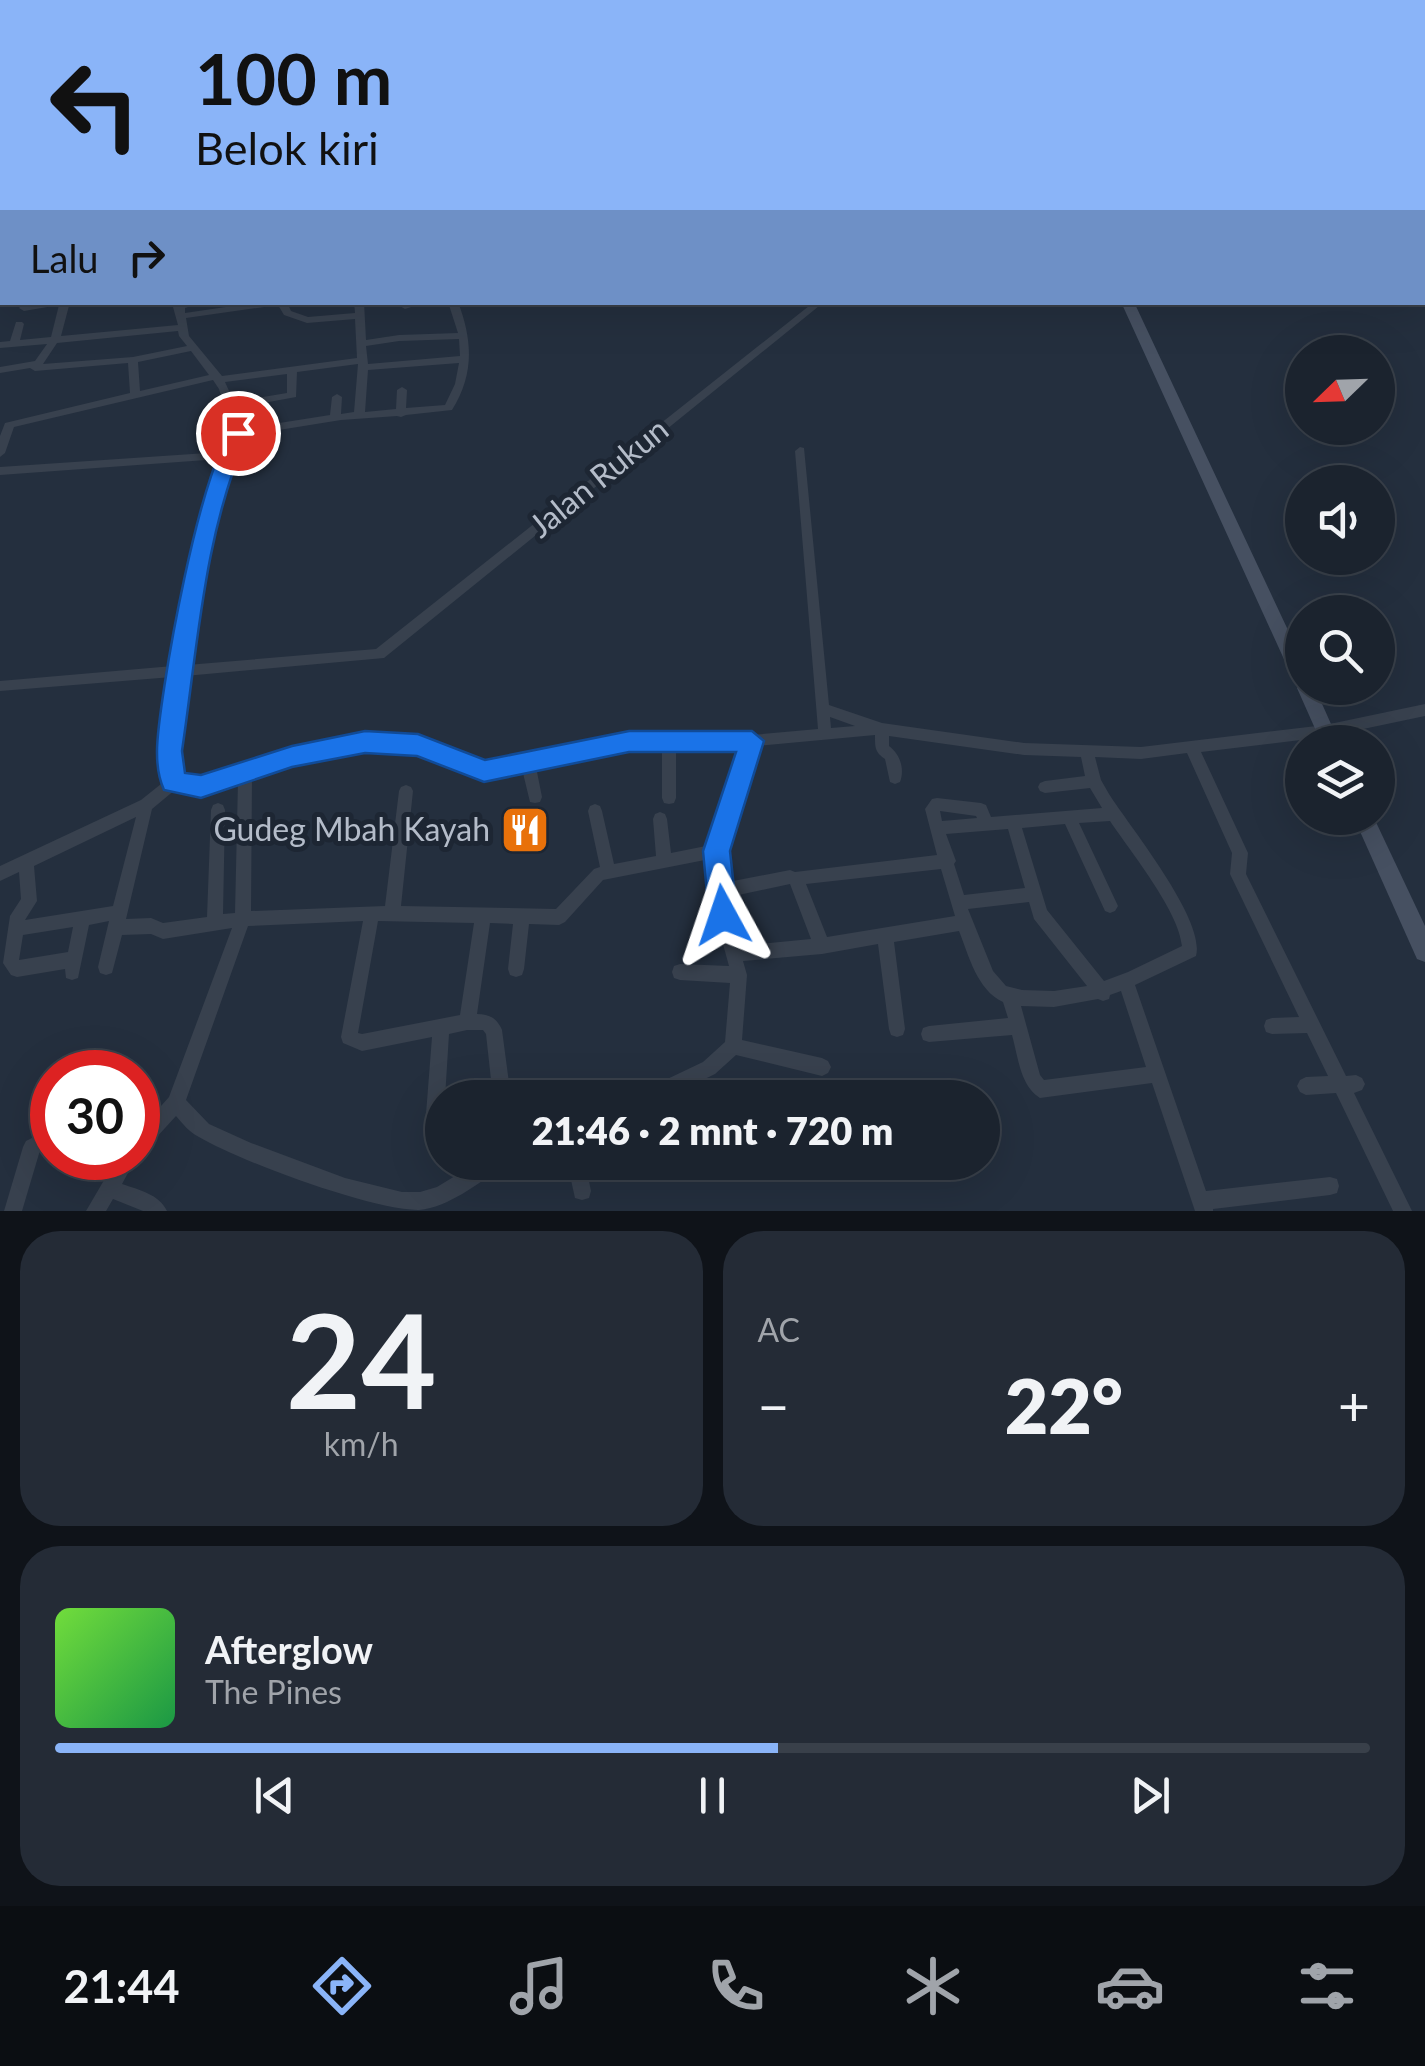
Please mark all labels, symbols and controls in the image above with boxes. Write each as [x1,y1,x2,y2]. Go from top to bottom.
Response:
text: 100 m [195,36,392,120]
icon: left [30,40,160,170]
text: Belok kiri [195,121,379,175]
icon: right [119,230,174,285]
text: Lalu [30,235,99,281]
north arrow [1285,335,1395,445]
map controls [1285,335,1395,835]
pin [196,391,281,476]
icon: arrive [211,406,266,461]
street label: Jalan Rukun [521,409,675,545]
button: sound [1285,465,1395,575]
button: search [1285,595,1395,705]
button: layers [1285,725,1395,835]
restaurant icon: Gudeg Mbah Kayah [499,804,551,856]
place label: Gudeg Mbah Kayah [214,809,490,848]
position arrow [671,863,775,967]
speed limit sign: 30 [30,1050,160,1180]
text: 21:46 · 2 mnt · 720 m [532,1107,893,1153]
text: 24 [286,1281,437,1437]
text: AC [758,1310,800,1349]
text: 22° [1005,1360,1123,1450]
text: − [758,1372,789,1438]
text: + [1338,1372,1370,1438]
text: km/h [324,1424,399,1463]
text: Afterglow [205,1626,373,1672]
text: The Pines [205,1672,342,1711]
icon: previous [247,1768,302,1823]
icon: pause [685,1768,740,1823]
icon: next [1123,1768,1178,1823]
icon: directions [307,1951,377,2021]
icon: music [504,1951,574,2021]
icon: phone [701,1951,771,2021]
icon: climate [898,1951,968,2021]
icon: car [1095,1951,1165,2021]
icon: filters [1292,1951,1362,2021]
text: 21:44 [64,1959,180,2013]

